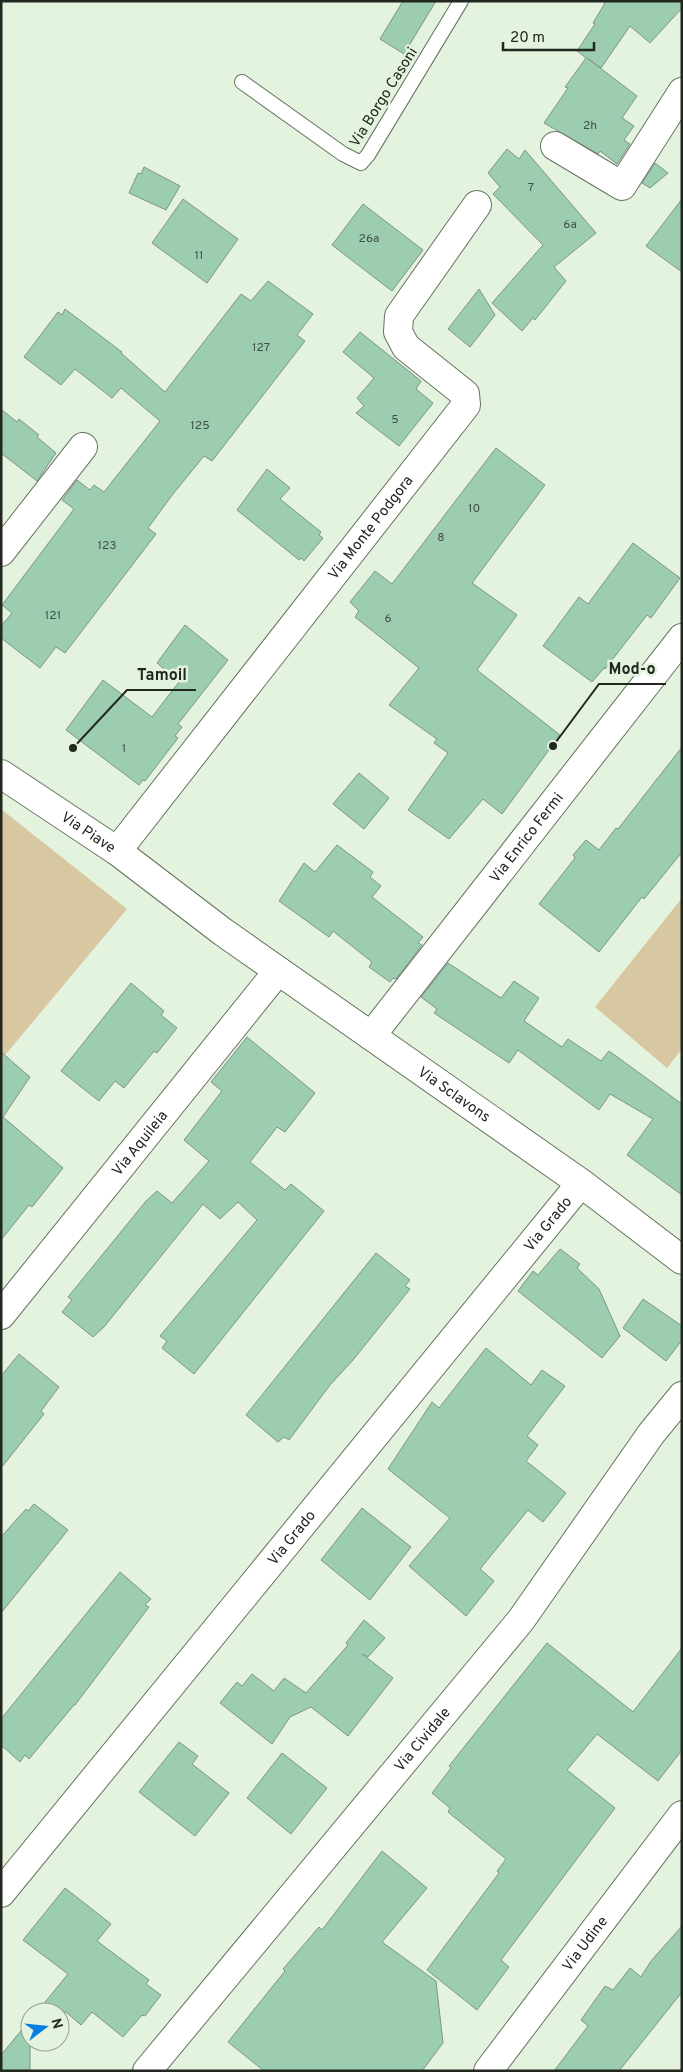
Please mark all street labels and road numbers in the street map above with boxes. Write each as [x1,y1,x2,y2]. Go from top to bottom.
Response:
street label: Via Borgo Casoni [346,44,423,151]
street label: Via Monte Podgora [325,472,418,584]
street label: Via Enrico Fermi [486,789,569,887]
street label: Via Piave [57,808,119,858]
street label: Via Sclavons [413,1063,493,1127]
street label: Via Aquileia [109,1107,173,1180]
street label: Via Grado [521,1193,577,1256]
street label: Via Grado [264,1507,321,1570]
street label: Via Cividale [391,1704,456,1776]
street label: Via Udine [559,1913,613,1976]

